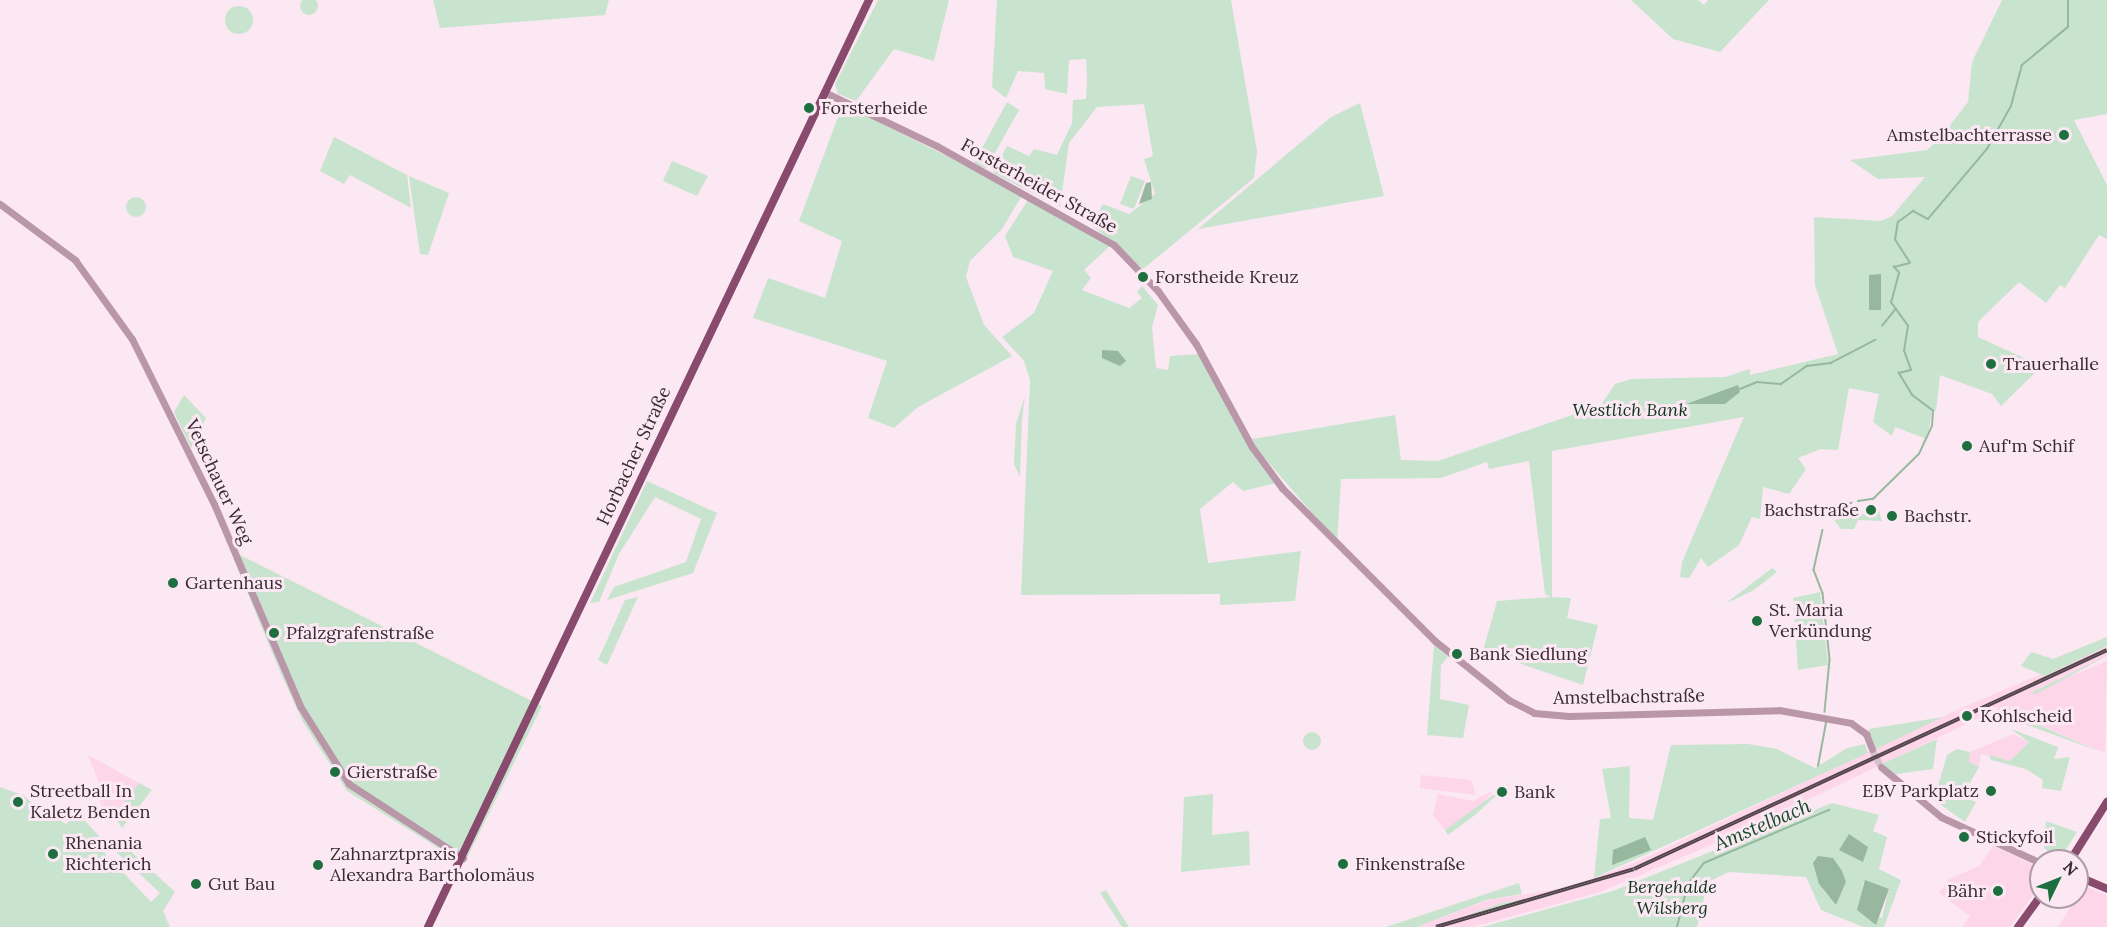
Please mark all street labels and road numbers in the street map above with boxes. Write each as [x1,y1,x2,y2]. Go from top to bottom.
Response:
street label: Forsterheider Straße [957,134,1121,238]
street label: Horbacher Straße [592,383,676,529]
street label: Vetschauer Weg [181,416,257,548]
street label: Amstelbachstraße [1553,685,1705,709]

